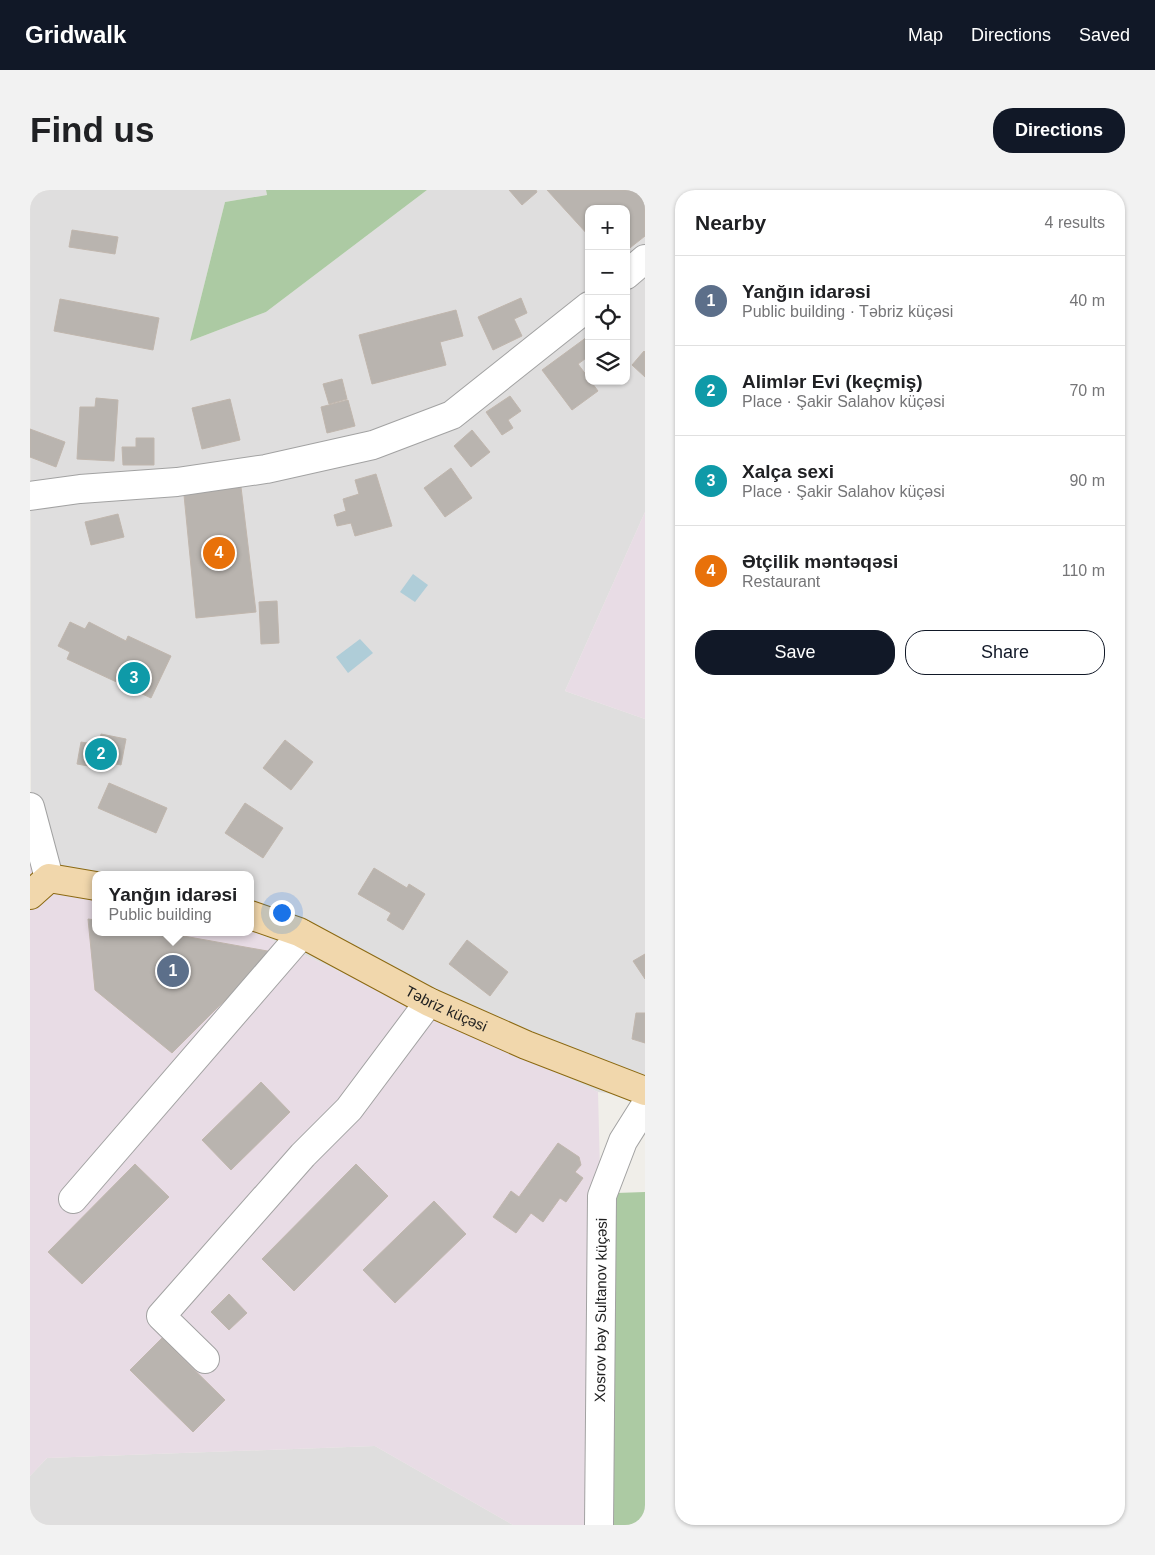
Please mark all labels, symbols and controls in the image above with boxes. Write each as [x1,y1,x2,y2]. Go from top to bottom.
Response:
text: Gridwalk [25,21,126,48]
text: Map [908,25,943,45]
text: Directions [971,25,1051,45]
text: Saved [1079,25,1130,45]
button: Directions [993,108,1125,153]
text: Find us [30,110,154,149]
map controls [585,205,630,385]
button: + [585,205,630,250]
text: Nearby [695,211,766,234]
text: 4 results [1045,214,1105,231]
button: − [585,250,630,295]
text: Yanğın idarəsi [742,281,871,302]
text: 1 [707,292,715,309]
text: 40 m [1069,292,1105,309]
button: locate [585,295,630,340]
text: Public building · Təbriz küçəsi [742,303,953,320]
button: layers [585,340,630,385]
text: Alimlər Evi (keçmiş) [742,371,923,392]
text: 2 [707,382,715,399]
text: 70 m [1069,382,1105,399]
text: Place · Şakir Salahov küçəsi [742,393,945,410]
text: Xalça sexi [742,461,834,482]
text: 3 [707,472,715,489]
text: 90 m [1069,472,1105,489]
text: Place · Şakir Salahov küçəsi [742,483,945,500]
pin: 4 [203,534,235,572]
text: Ətçilik məntəqəsi [742,551,898,572]
text: 4 [707,562,715,579]
text: 110 m [1062,562,1105,579]
text: Restaurant [742,573,820,590]
button: Save [695,630,895,675]
button: Share [905,630,1105,675]
pin: 3 [118,659,150,697]
pin: 2 [85,735,117,773]
popup [92,871,254,936]
text: Yanğın idarəsi [109,884,237,905]
your location [269,900,295,926]
text: Public building [109,906,212,923]
pin: 1 [157,952,189,990]
street label: Təbriz küçəsi [403,982,490,1035]
street label: Xosrov bəy Sultanov küçəsi [591,1218,610,1402]

